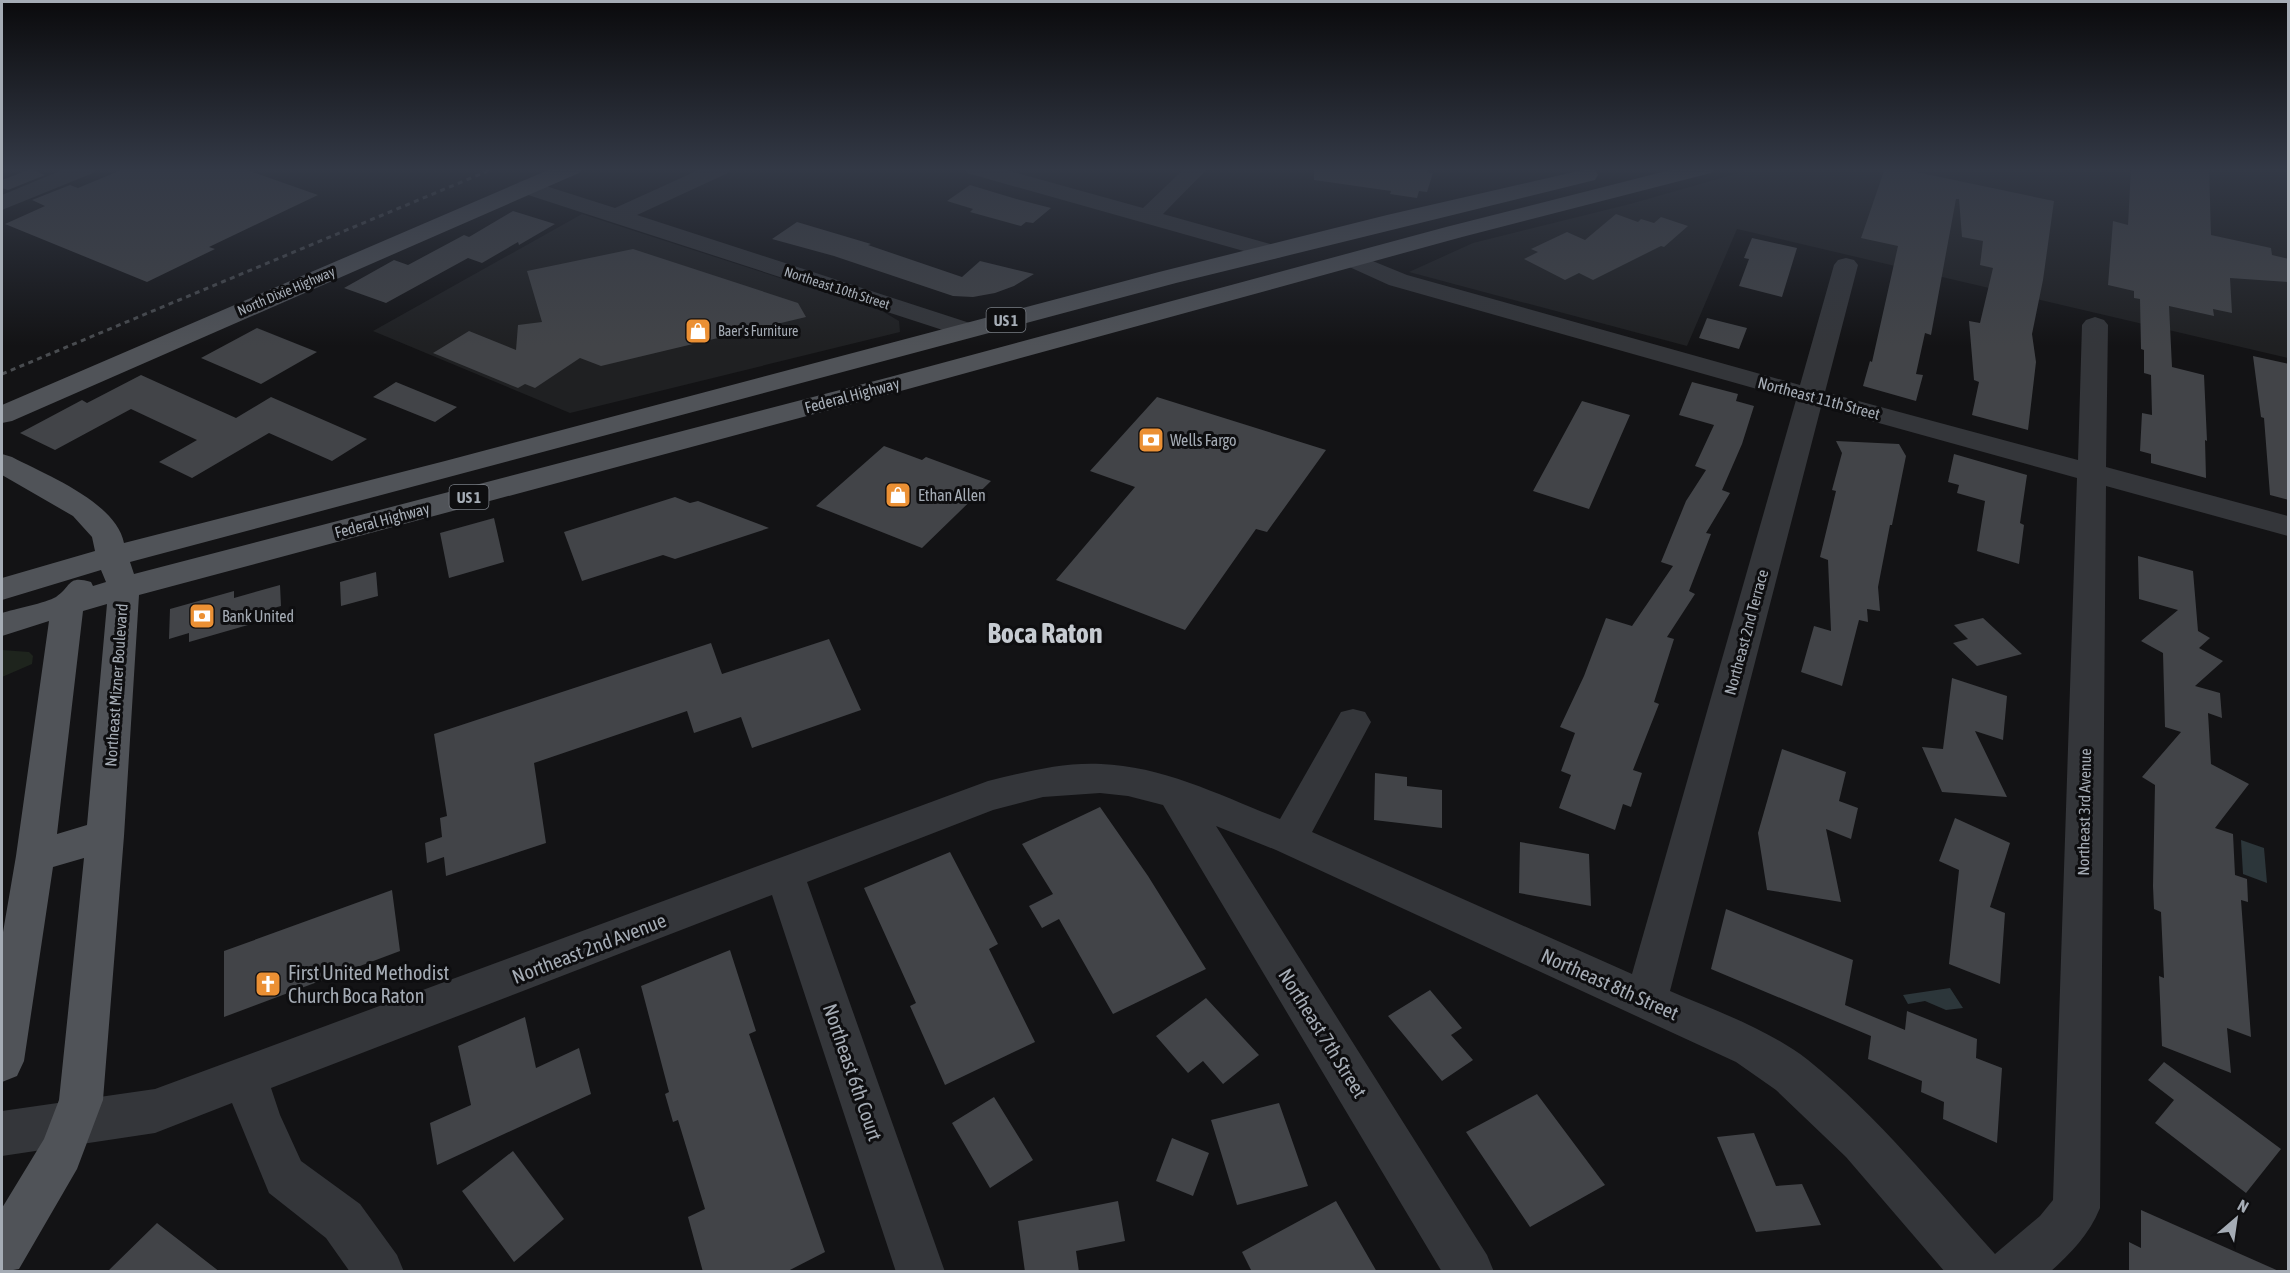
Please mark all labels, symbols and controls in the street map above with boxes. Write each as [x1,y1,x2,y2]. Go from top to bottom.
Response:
street label: North Dixie Highway [235,263,337,319]
street label: Northeast 10th Street [782,263,892,313]
road number: US 1 [986,308,1026,332]
shop icon: Baer's Furniture [683,316,713,346]
place label: Baer's Furniture [718,323,798,339]
street label: Northeast 11th Street [1756,373,1882,423]
street label: Federal Highway [803,374,902,417]
bank icon: Wells Fargo [1136,425,1166,455]
place label: Wells Fargo [1170,431,1237,450]
shop icon: Ethan Allen [883,480,913,510]
road number: US 1 [450,485,488,509]
place label: Ethan Allen [918,486,986,504]
street label: Federal Highway [333,499,432,542]
street label: Northeast 2nd Terrace [1721,567,1771,697]
bank icon: Bank United [187,601,217,631]
street label: Northeast Mizner Boulevard [101,603,131,767]
place label: Bank United [222,607,294,625]
district label: Boca Raton [987,617,1103,649]
street label: Northeast 3rd Avenue [2074,748,2094,876]
street label: Northeast 2nd Avenue [509,908,669,988]
street label: Northeast 8th Street [1538,943,1682,1025]
place label: First United Methodist Church Boca Raton [288,961,449,1007]
street label: Northeast 7th Street [1274,964,1372,1102]
church icon: First United Methodist Church Boca Raton [253,969,283,999]
street label: Northeast 6th Court [819,1000,887,1144]
north arrow [2206,1189,2266,1249]
text: N [2235,1196,2252,1216]

